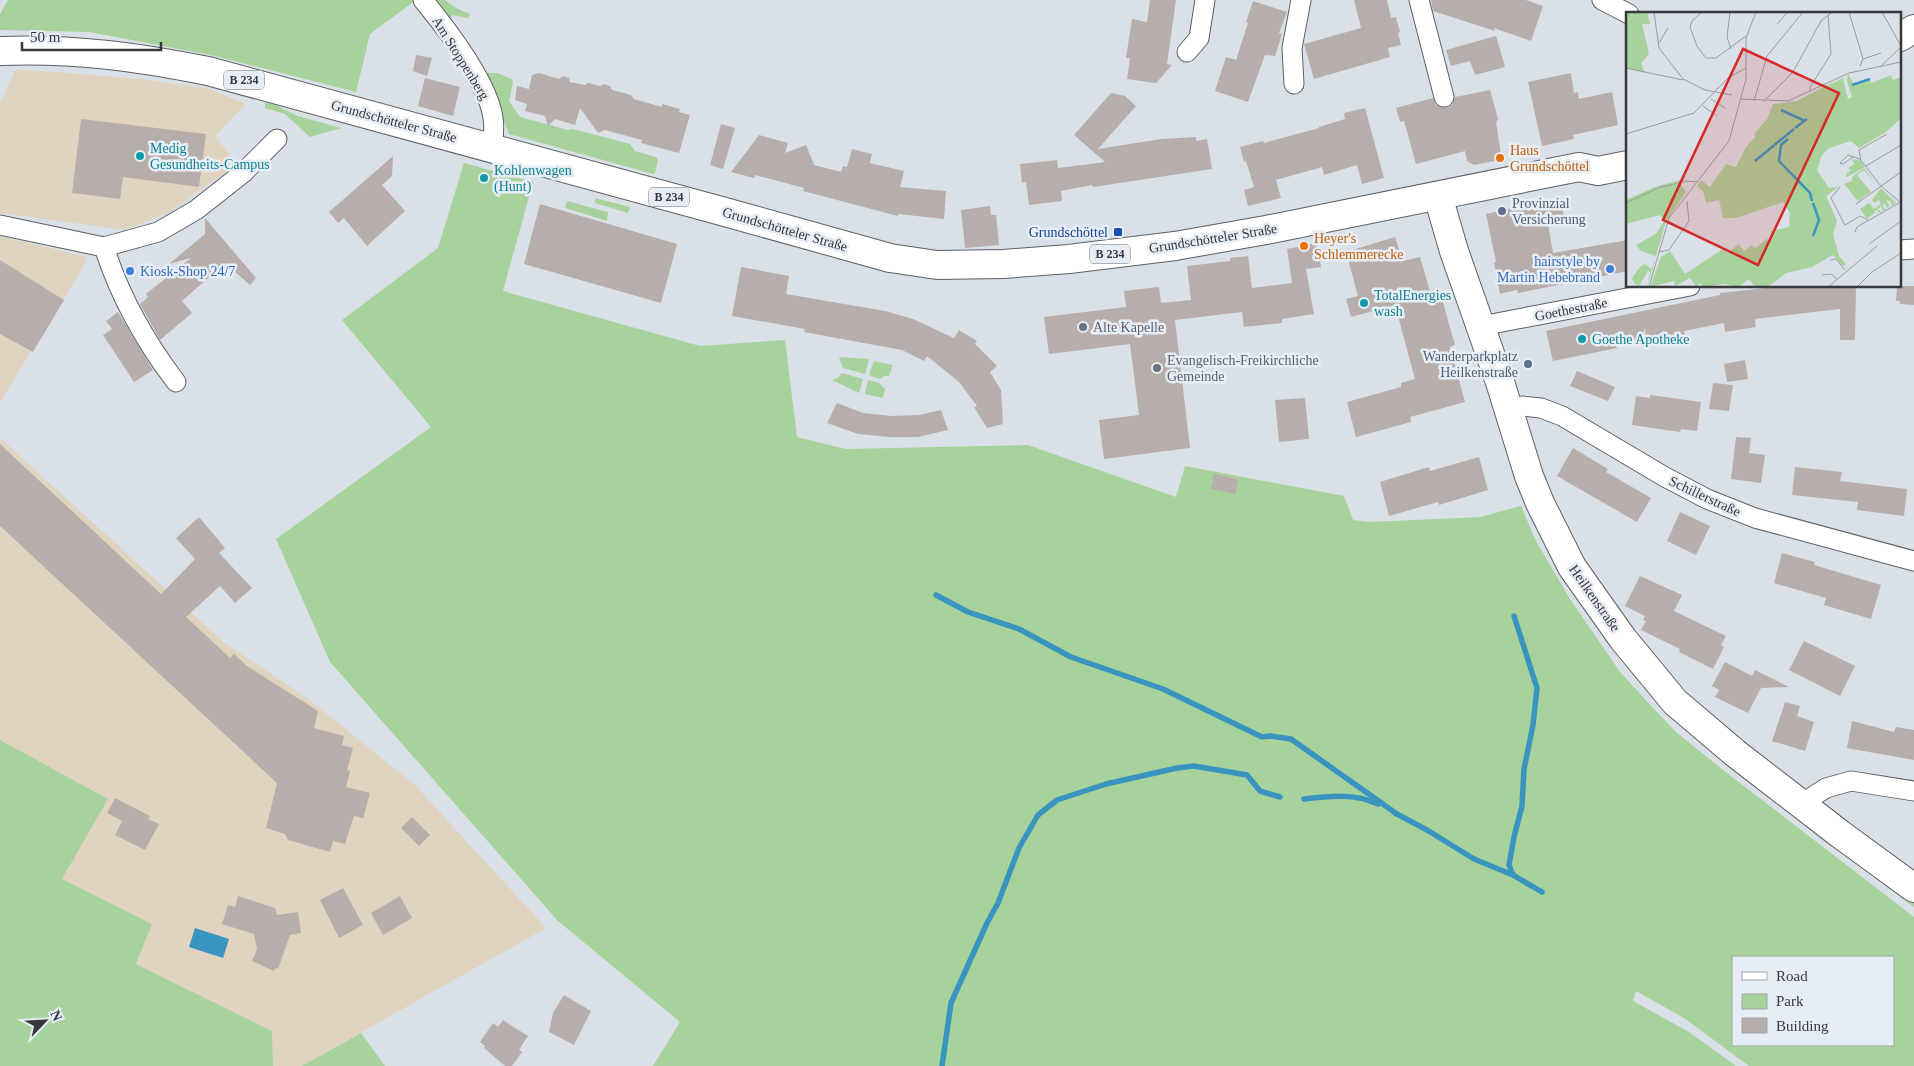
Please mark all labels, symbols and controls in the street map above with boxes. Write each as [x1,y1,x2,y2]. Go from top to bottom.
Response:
inset map [1626,12,1902,288]
street label: Am Stoppenberg [429,14,492,103]
scale bar [22,20,161,52]
text: 50 m [30,29,61,45]
road number: B 234 [224,70,264,90]
street label: Grundschötteler Straße [329,97,458,145]
place label: Medig Gesundheits-Campus [150,141,270,172]
place label: Haus Grundschöttel [1510,143,1589,174]
marker: Medig Gesundheits-Campus [134,150,146,162]
marker: Haus Grundschöttel [1494,152,1506,164]
place label: Kohlenwagen (Hunt) [494,163,572,195]
marker: Kohlenwagen (Hunt) [478,172,490,184]
road number: B 234 [649,188,689,206]
place label: Provinzial Versicherung [1512,196,1586,227]
street label: Grundschötteler Straße [721,204,849,255]
marker: Provinzial Versicherung [1496,205,1508,217]
street label: Grundschötteler Straße [1148,221,1278,256]
place label: Grundschöttel [1029,225,1108,240]
marker: Grundschöttel [1112,226,1124,238]
place label: Heyer's Schlemmerecke [1314,231,1403,262]
marker: Heyer's Schlemmerecke [1298,240,1310,252]
road number: B 234 [1090,244,1130,264]
place label: hairstyle by Martin Hebebrand [1497,254,1600,285]
marker: hairstyle by Martin Hebebrand [1604,263,1616,275]
place label: Kiosk-Shop 24/7 [140,264,235,279]
marker: Kiosk-Shop 24/7 [124,265,136,277]
place label: TotalEnergies wash [1374,288,1451,319]
street label: Goethestraße [1533,295,1609,324]
marker: TotalEnergies wash [1358,297,1370,309]
place label: Alte Kapelle [1093,320,1164,335]
marker: Alte Kapelle [1077,321,1089,333]
place label: Goethe Apotheke [1592,332,1690,347]
marker: Goethe Apotheke [1576,333,1588,345]
place label: Wanderparkplatz Heilkenstraße [1423,349,1518,380]
place label: Evangelisch-Freikirchliche Gemeinde [1167,353,1319,384]
marker: Wanderparkplatz Heilkenstraße [1522,358,1534,370]
marker: Evangelisch-Freikirchliche Gemeinde [1151,362,1163,374]
street label: Schillerstraße [1667,473,1743,520]
street label: Heilkenstraße [1566,562,1623,634]
legend [1732,956,1894,1046]
text: Road [1776,968,1808,984]
text: Park [1776,993,1804,1009]
north arrow [20,996,70,1046]
text: N [47,1008,65,1023]
text: Building [1776,1018,1829,1034]

